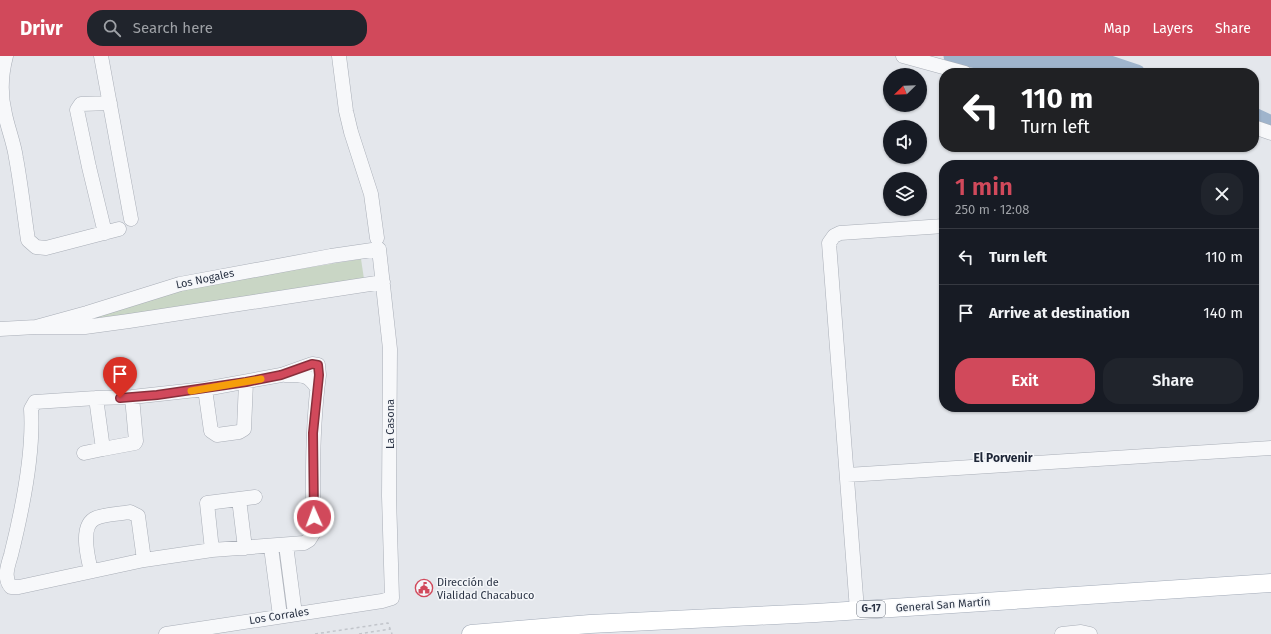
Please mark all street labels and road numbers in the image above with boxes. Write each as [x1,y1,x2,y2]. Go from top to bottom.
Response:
street label: Los Nogales [175,266,235,292]
street label: La Casona [384,399,397,449]
street label: General San Martín [895,595,991,615]
road number: G-17 [857,601,885,617]
street label: Los Corrales [248,605,310,627]

